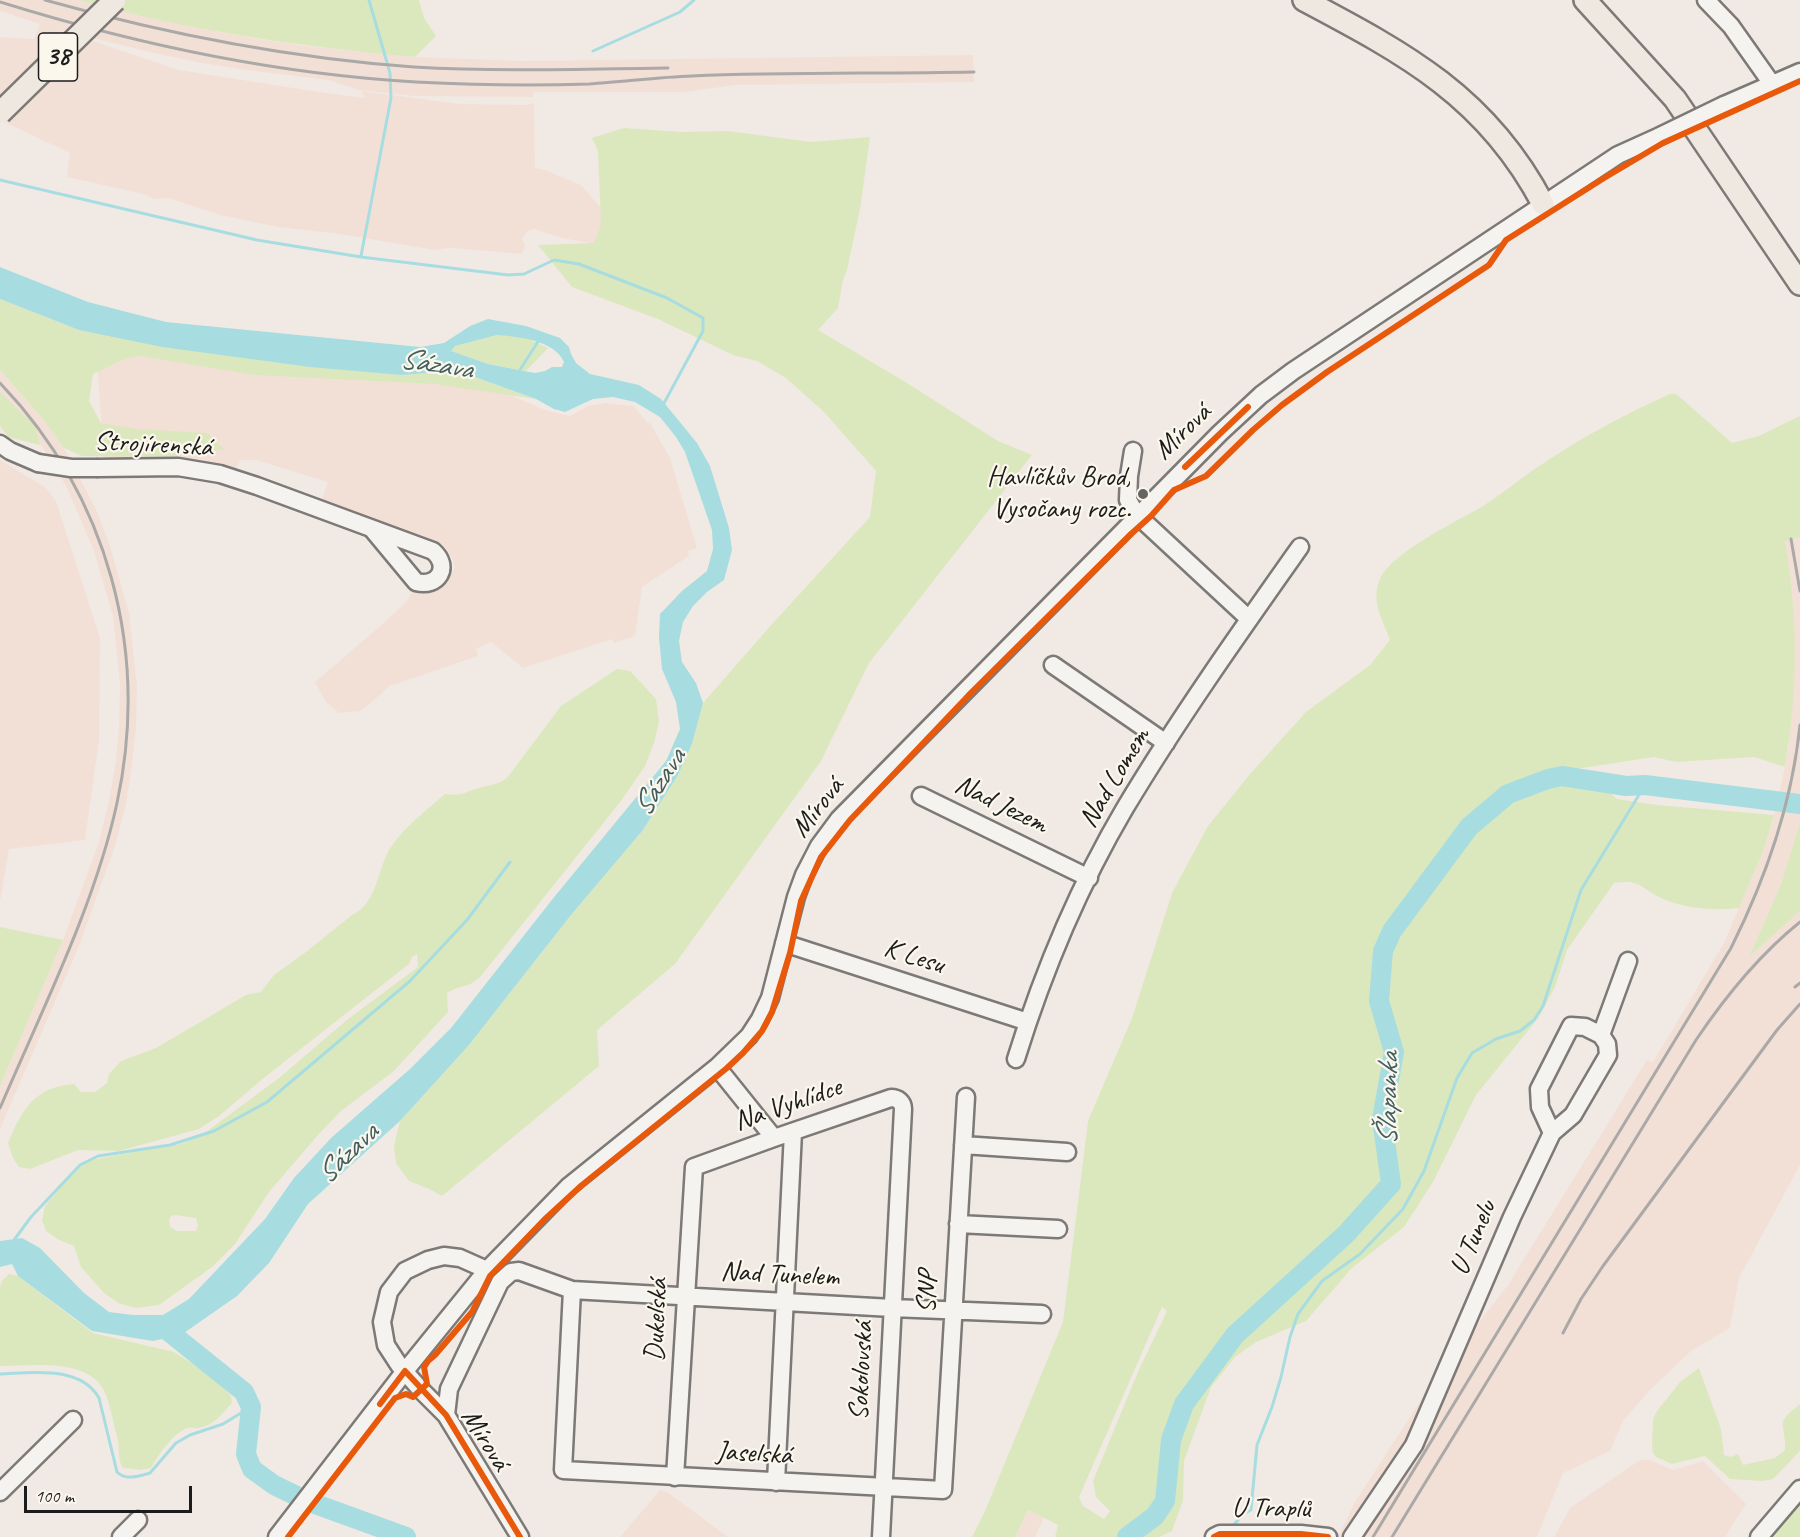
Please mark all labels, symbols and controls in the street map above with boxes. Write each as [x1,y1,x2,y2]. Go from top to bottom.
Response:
road number: 38 [38,33,78,81]
water label: Sázava [398,342,474,388]
street label: Mírová [1147,397,1219,467]
street label: Strojírenská [93,425,213,465]
place label: Havlíčkův Brod, Vysočany rozc. [987,461,1131,527]
marker: Havlíčkův Brod, Vysočany rozc. [1136,487,1150,501]
street label: Nad Lomem [1072,722,1158,834]
water label: Sázava [626,743,694,823]
street label: Nad Jezem [949,768,1053,842]
street label: Mírová [784,771,852,845]
street label: K Lesu [879,931,949,983]
water label: Šlapanka [1370,1052,1408,1146]
street label: Na Vyhlídce [730,1071,846,1139]
water label: Sázava [310,1116,386,1192]
street label: U Tunelu [1443,1196,1505,1280]
street label: Nad Tunelem [720,1255,840,1295]
street label: SNP [910,1270,946,1314]
street label: Dukelská [638,1278,676,1362]
street label: Sokolovská [843,1321,881,1421]
street label: Mírová [453,1403,517,1477]
street label: Jaselská [715,1435,793,1473]
scale bar [27,1474,195,1512]
text: 100 m [35,1485,74,1507]
street label: U Traplů [1231,1492,1311,1526]

